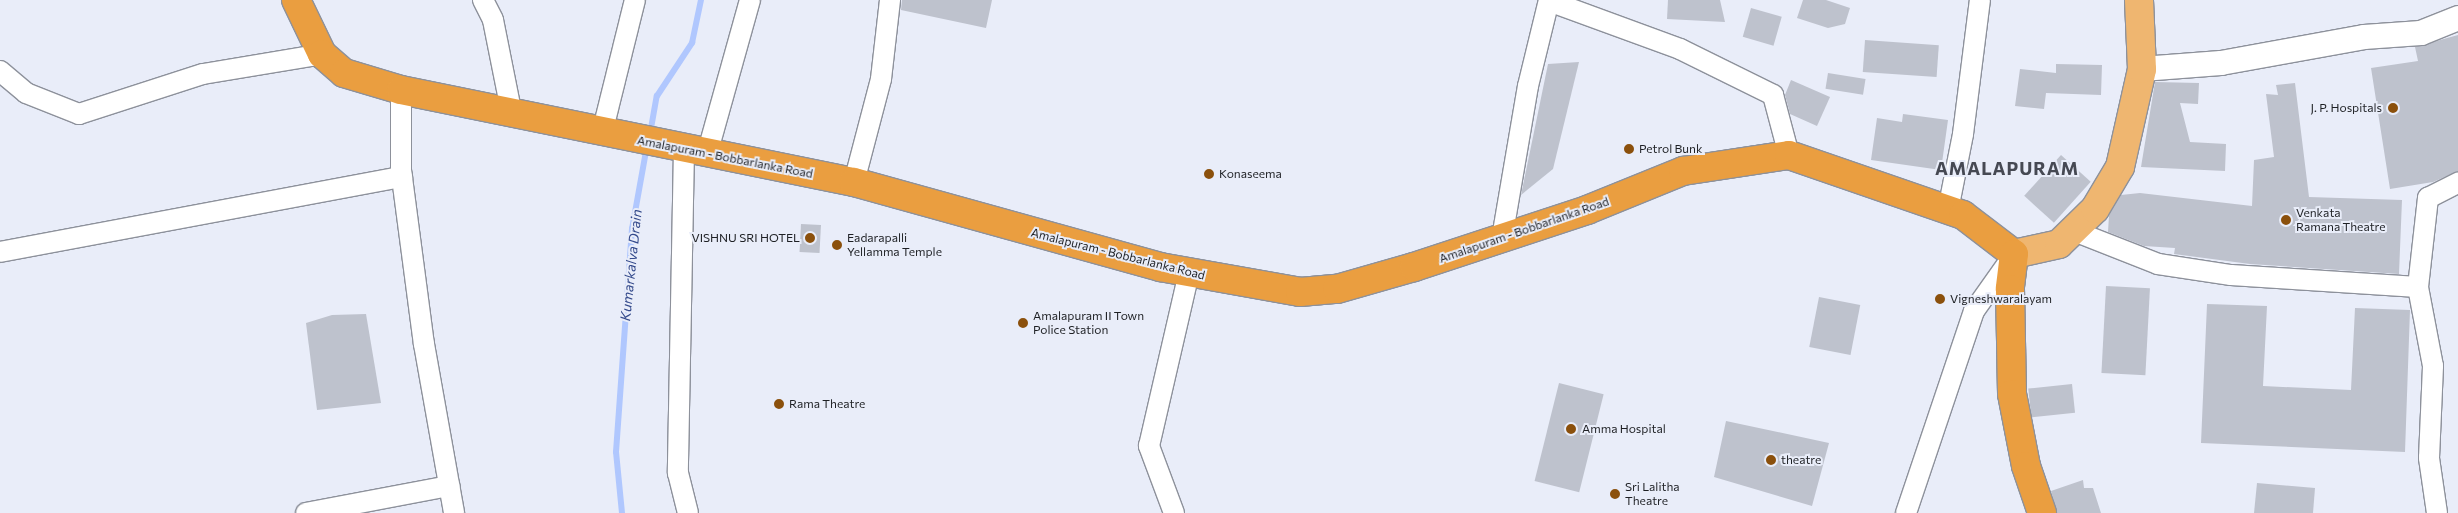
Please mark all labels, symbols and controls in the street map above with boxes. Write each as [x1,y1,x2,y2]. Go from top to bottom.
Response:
place label: J. P. Hospitals [2311,101,2382,115]
marker: J. P. Hospitals [2386,101,2400,115]
street label: Amalapuram - Bobbarlanka Road [636,133,814,181]
place label: Petrol Bunk [1639,142,1702,156]
marker: Petrol Bunk [1623,143,1635,155]
district label: AMALAPURAM [1934,157,2080,179]
place label: Konaseema [1219,167,1282,181]
marker: Konaseema [1203,168,1215,180]
street label: Amalapuram - Bobbarlanka Road [1437,194,1611,266]
place label: Venkata Ramana Theatre [2296,206,2385,234]
water label: Kumarkalva Drain [617,208,645,322]
marker: Venkata Ramana Theatre [2280,214,2292,226]
street label: Amalapuram - Bobbarlanka Road [1030,225,1206,283]
place label: VISHNU SRI HOTEL [691,231,800,245]
place label: Eadarapalli Yellamma Temple [847,231,942,259]
marker: VISHNU SRI HOTEL [804,232,816,244]
marker: Eadarapalli Yellamma Temple [831,239,843,251]
place label: Vigneshwaralayam [1950,292,2052,306]
marker: Vigneshwaralayam [1934,293,1946,305]
place label: Amalapuram II Town Police Station [1033,309,1144,337]
marker: Amalapuram II Town Police Station [1017,317,1029,329]
place label: Rama Theatre [789,397,865,411]
marker: Rama Theatre [773,398,785,410]
marker: Amma Hospital [1564,422,1578,436]
place label: Amma Hospital [1582,422,1666,436]
place label: theatre [1781,453,1821,467]
marker: theatre [1765,454,1777,466]
place label: Sri Lalitha Theatre [1625,480,1680,508]
marker: Sri Lalitha Theatre [1609,488,1621,500]

